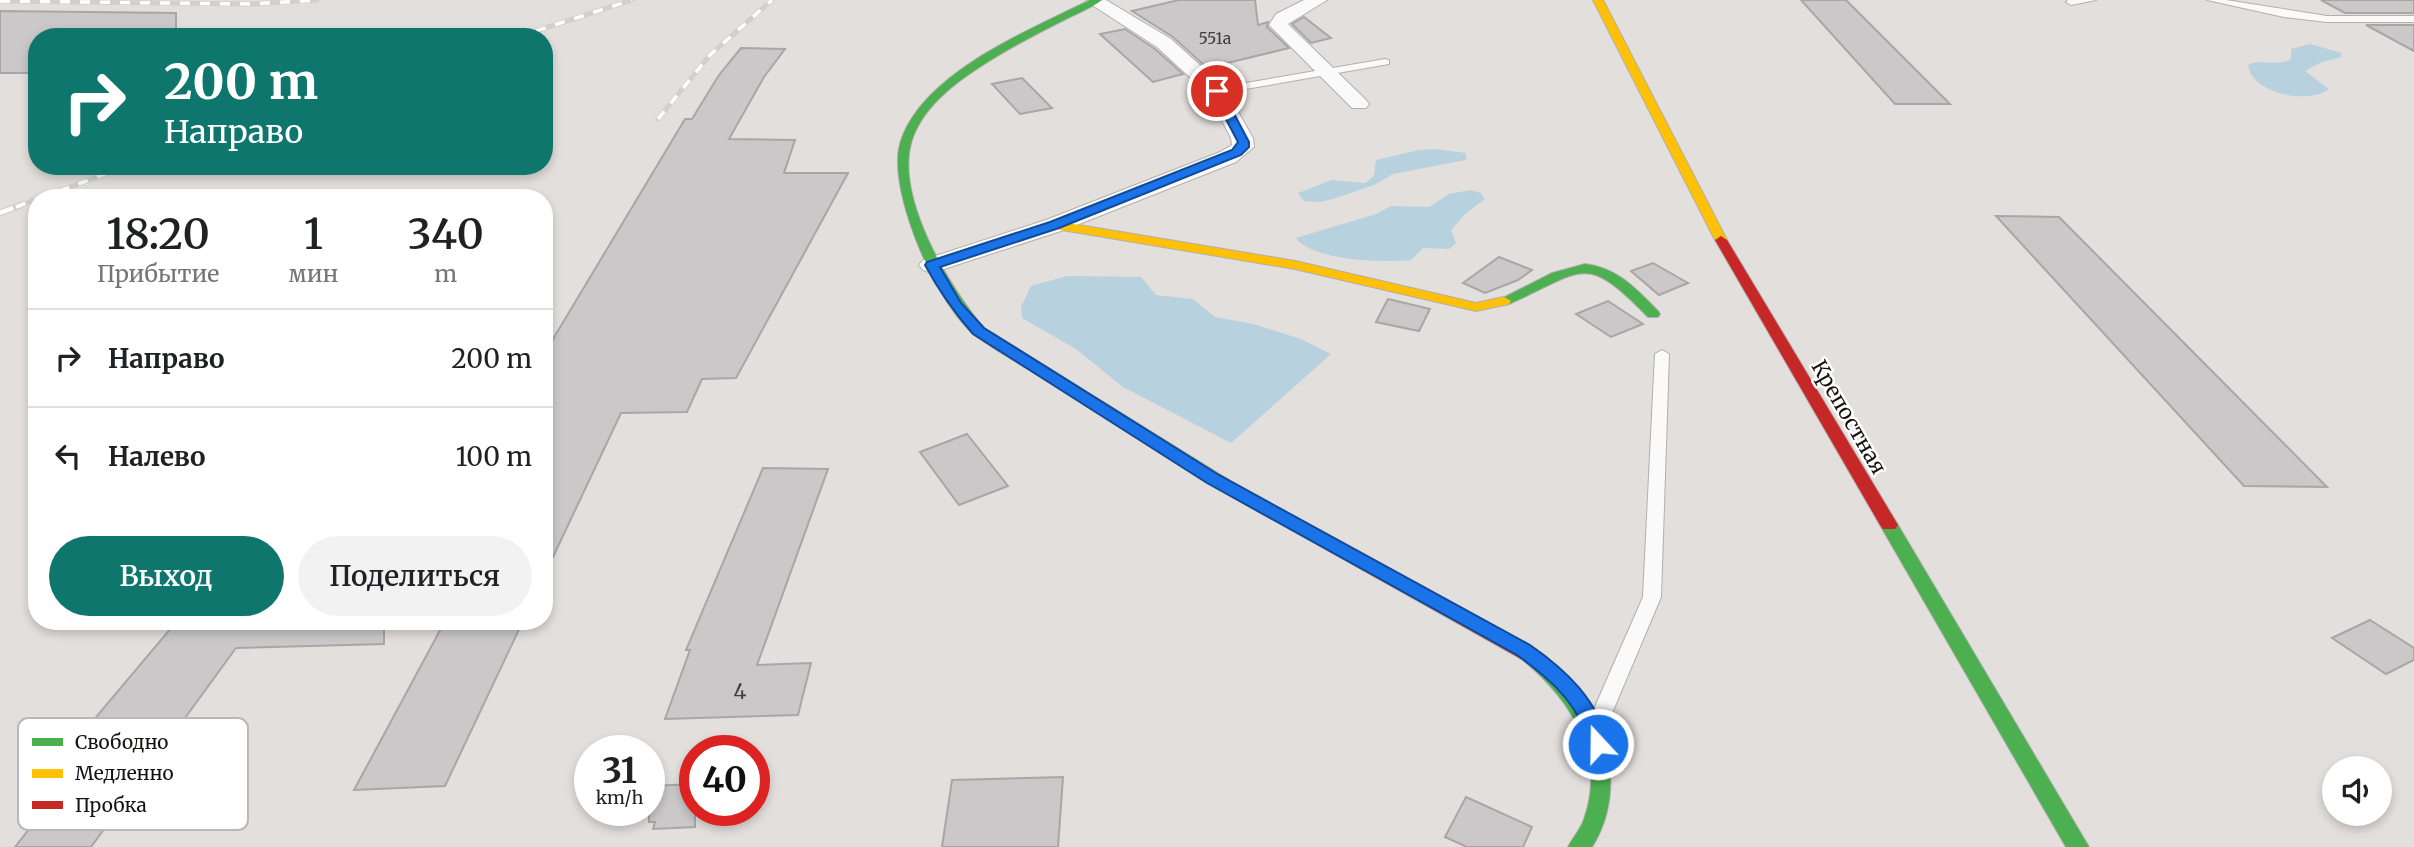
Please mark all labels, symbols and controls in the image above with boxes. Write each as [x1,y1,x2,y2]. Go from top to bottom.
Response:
house number: 551а [1199,28,1232,48]
text: 200 m [164,51,318,112]
icon: right [49,56,140,147]
pin [1187,61,1247,121]
icon: arrive [1198,72,1236,110]
text: Направо [164,112,303,152]
text: 18:20 [106,208,210,260]
text: 1 [304,208,323,260]
text: 340 [407,208,484,260]
text: Прибытие [97,259,219,288]
text: мин [288,259,338,288]
text: m [434,259,457,288]
icon: right [49,339,87,377]
text: Направо [108,342,225,375]
text: 200 m [451,342,532,375]
street label: Крепостная [1806,355,1892,479]
icon: left [49,437,87,475]
text: Налево [108,440,206,473]
text: 100 m [456,440,532,473]
button: Выход [49,536,284,616]
button: Поделиться [298,536,532,616]
house number: 4 [734,678,747,705]
position arrow [1561,707,1635,781]
legend [18,718,248,830]
text: Свободно [75,730,168,754]
speed limit sign: 40 [679,735,770,826]
text: 31 [602,749,637,793]
map controls [2322,756,2392,826]
button: sound [2322,756,2392,826]
text: Медленно [75,761,174,785]
text: km/h [596,786,643,809]
text: Пробка [75,793,147,817]

